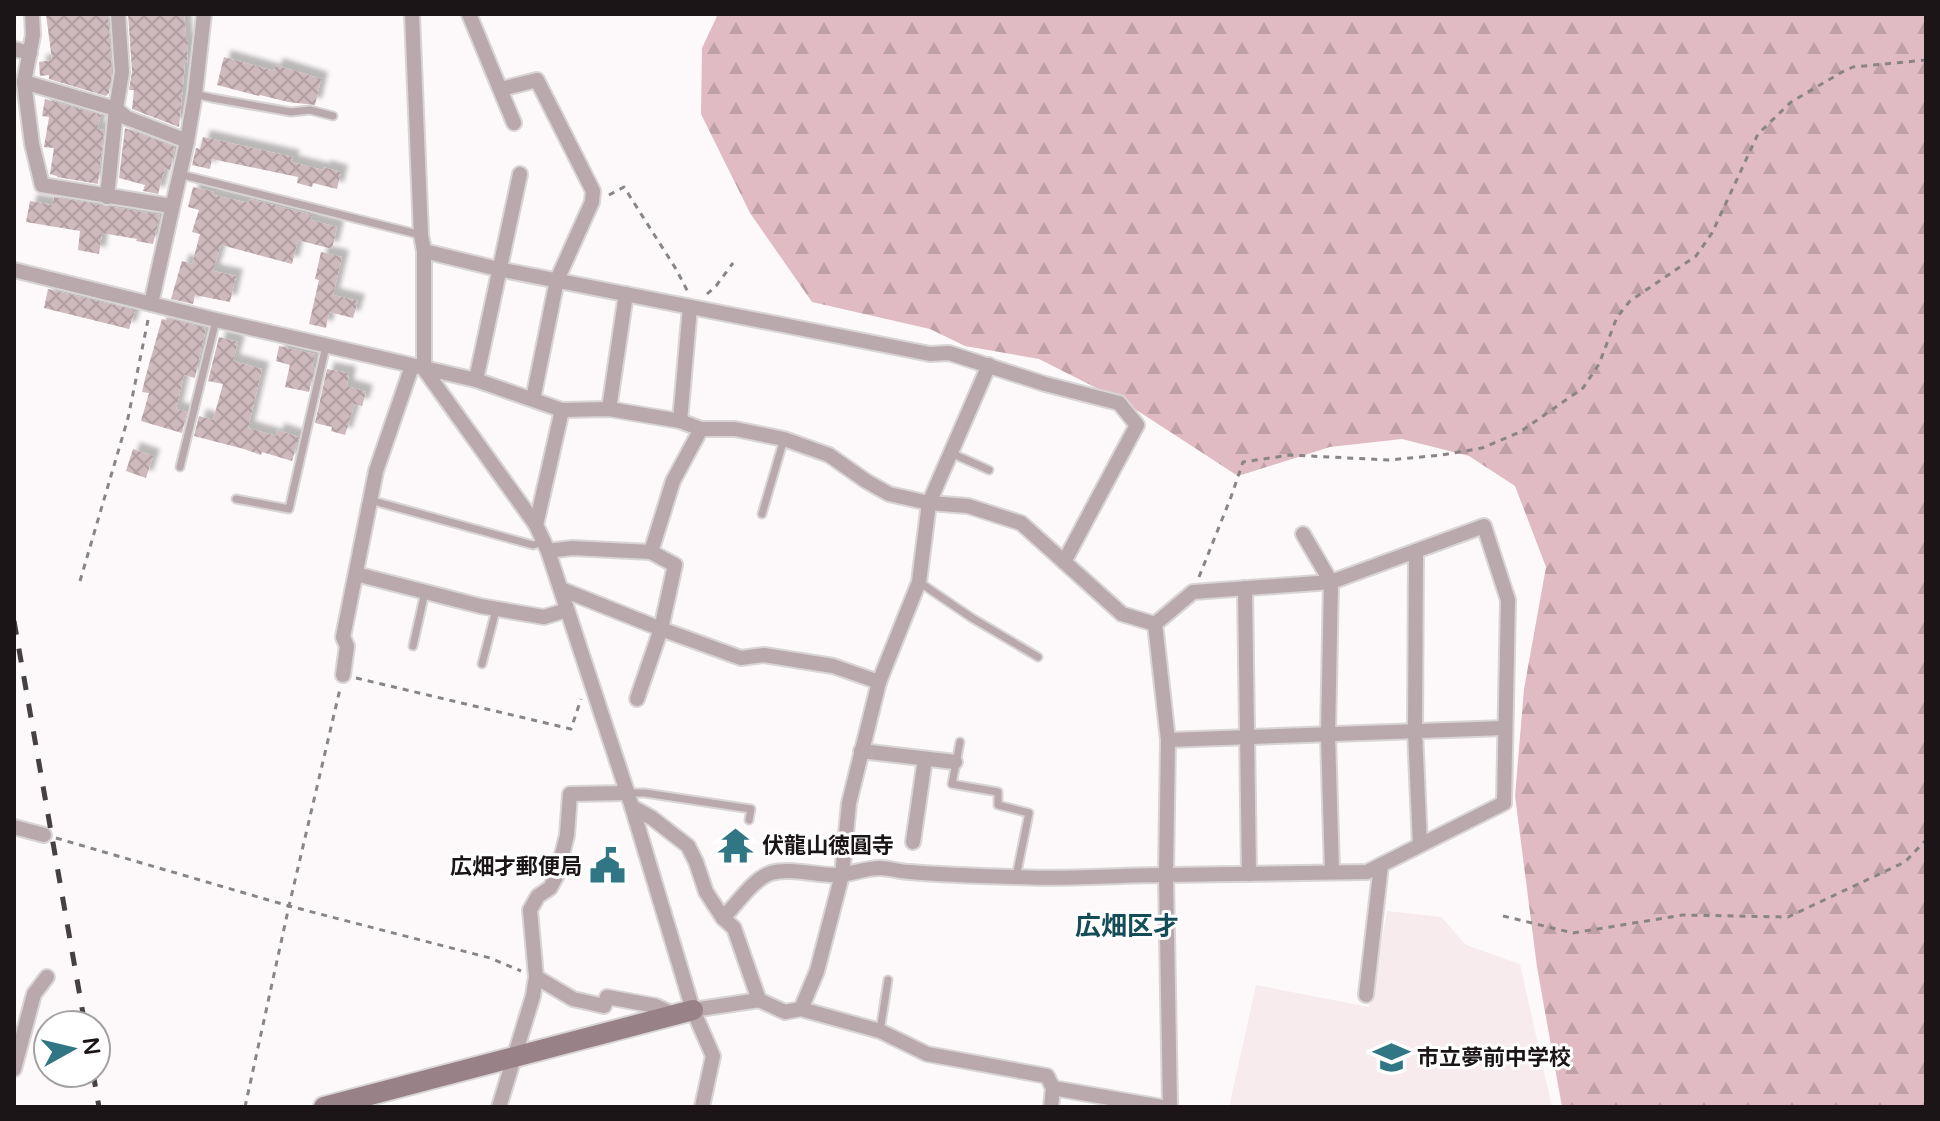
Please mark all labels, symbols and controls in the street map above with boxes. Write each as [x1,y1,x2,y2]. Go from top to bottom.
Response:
temple icon: 伏龍山徳圓寺 [717,826,755,864]
place label: 伏龍山徳圓寺 [762,833,894,859]
public building icon: 広畑才郵便局 [589,847,627,885]
place label: 広畑才郵便局 [450,854,582,880]
district label: 広畑区才 [1075,911,1179,942]
north arrow [32,1009,112,1089]
text: N [77,1036,105,1057]
school or university icon: 市立夢前中学校 [1372,1038,1410,1076]
place label: 市立夢前中学校 [1417,1045,1571,1071]

